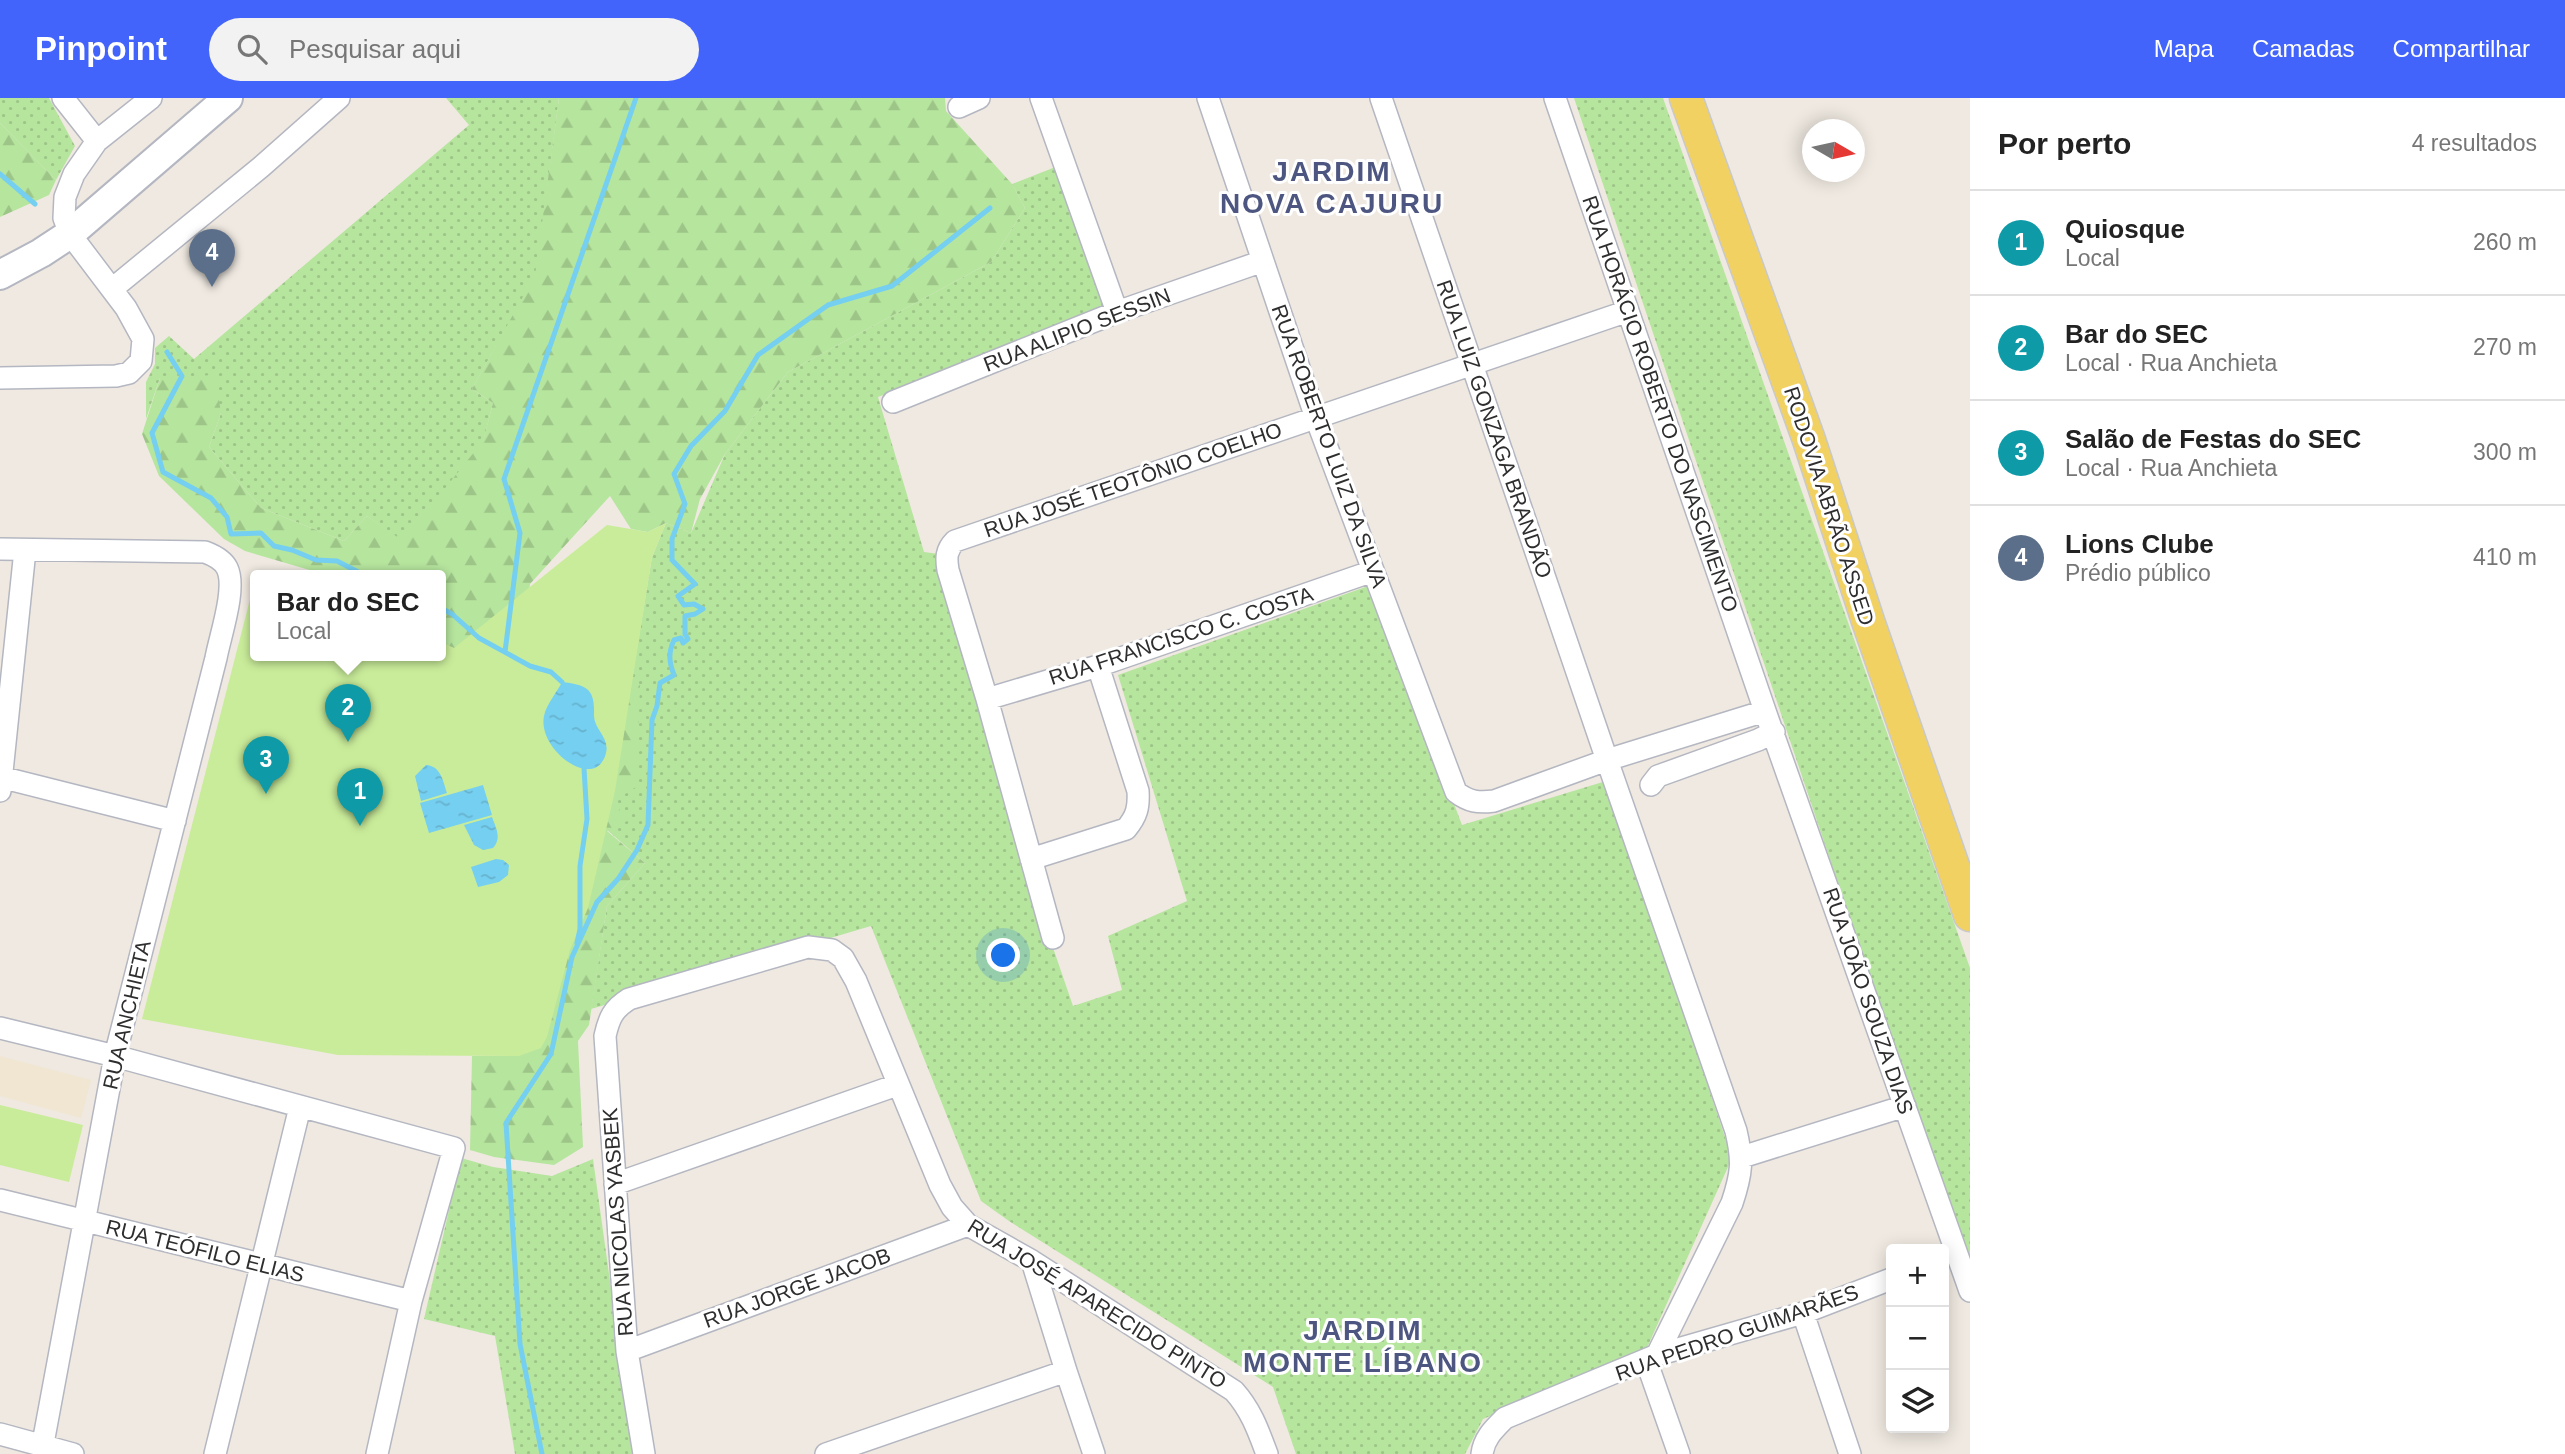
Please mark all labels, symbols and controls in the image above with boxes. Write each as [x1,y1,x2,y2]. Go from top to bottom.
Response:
search box [209,18,699,81]
text: Pinpoint [35,30,167,67]
icon: search [233,30,271,68]
text: Pesquisar aqui [289,34,461,64]
text: Mapa [2154,35,2214,62]
text: Camadas [2252,35,2355,62]
text: Compartilhar [2393,35,2530,62]
north arrow [1802,119,1865,182]
text: Por perto [1998,127,2131,160]
text: 4 resultados [2412,130,2537,156]
district label: JARDIM NOVA CAJURU [1220,156,1444,219]
street label: RUA HORÁCIO ROBERTO DO NASCIMENTO [1578,193,1743,615]
text: Quiosque [2065,214,2185,244]
pin: 4 [189,229,235,287]
text: 1 [2015,229,2027,255]
text: 260 m [2473,229,2537,255]
text: Local [2065,245,2120,271]
street label: RUA LUIZ GONZAGA BRANDÃO [1433,277,1556,581]
street label: RUA ALIPIO SESSIN [980,283,1174,376]
street label: RUA ROBERTO LUIZ DA SILVA [1267,301,1392,591]
text: Bar do SEC [2065,319,2208,349]
text: 2 [2015,334,2027,360]
text: 270 m [2473,334,2537,360]
text: Local · Rua Anchieta [2065,350,2277,376]
street label: RODOVIA ABRÃO ASSED [1780,384,1879,628]
street label: RUA JOSÉ TEOTÔNIO COELHO [981,418,1285,541]
text: Salão de Festas do SEC [2065,424,2361,454]
text: 3 [2015,439,2027,465]
text: 300 m [2473,439,2537,465]
text: Local · Rua Anchieta [2065,455,2277,481]
text: Lions Clube [2065,529,2214,559]
text: 4 [2015,544,2027,570]
text: 410 m [2473,544,2537,570]
text: Prédio público [2065,560,2211,586]
popup [250,570,446,661]
street label: RUA FRANCISCO C. COSTA [1046,582,1316,689]
text: Bar do SEC [276,587,420,617]
text: Local [276,618,331,644]
pin: 2 [325,684,371,742]
pin: 3 [243,736,289,794]
pin: 1 [337,768,383,826]
street label: RUA JOÃO SOUZA DIAS [1819,885,1918,1117]
street label: RUA ANCHIETA [98,938,155,1092]
your location [986,938,1020,972]
street label: RUA NICOLAS YASBEK [598,1107,637,1337]
street label: RUA JOSÉ APARECIDO PINTO [964,1214,1231,1393]
street label: RUA TEÓFILO ELIAS [103,1215,307,1286]
street label: RUA JORGE JACOB [700,1243,893,1332]
map controls [1886,1244,1949,1433]
button: + [1886,1244,1949,1307]
street label: RUA PEDRO GUIMARÃES [1612,1280,1861,1385]
button: − [1886,1307,1949,1370]
district label: JARDIM MONTE LÍBANO [1243,1315,1483,1378]
button: layers [1886,1370,1949,1433]

